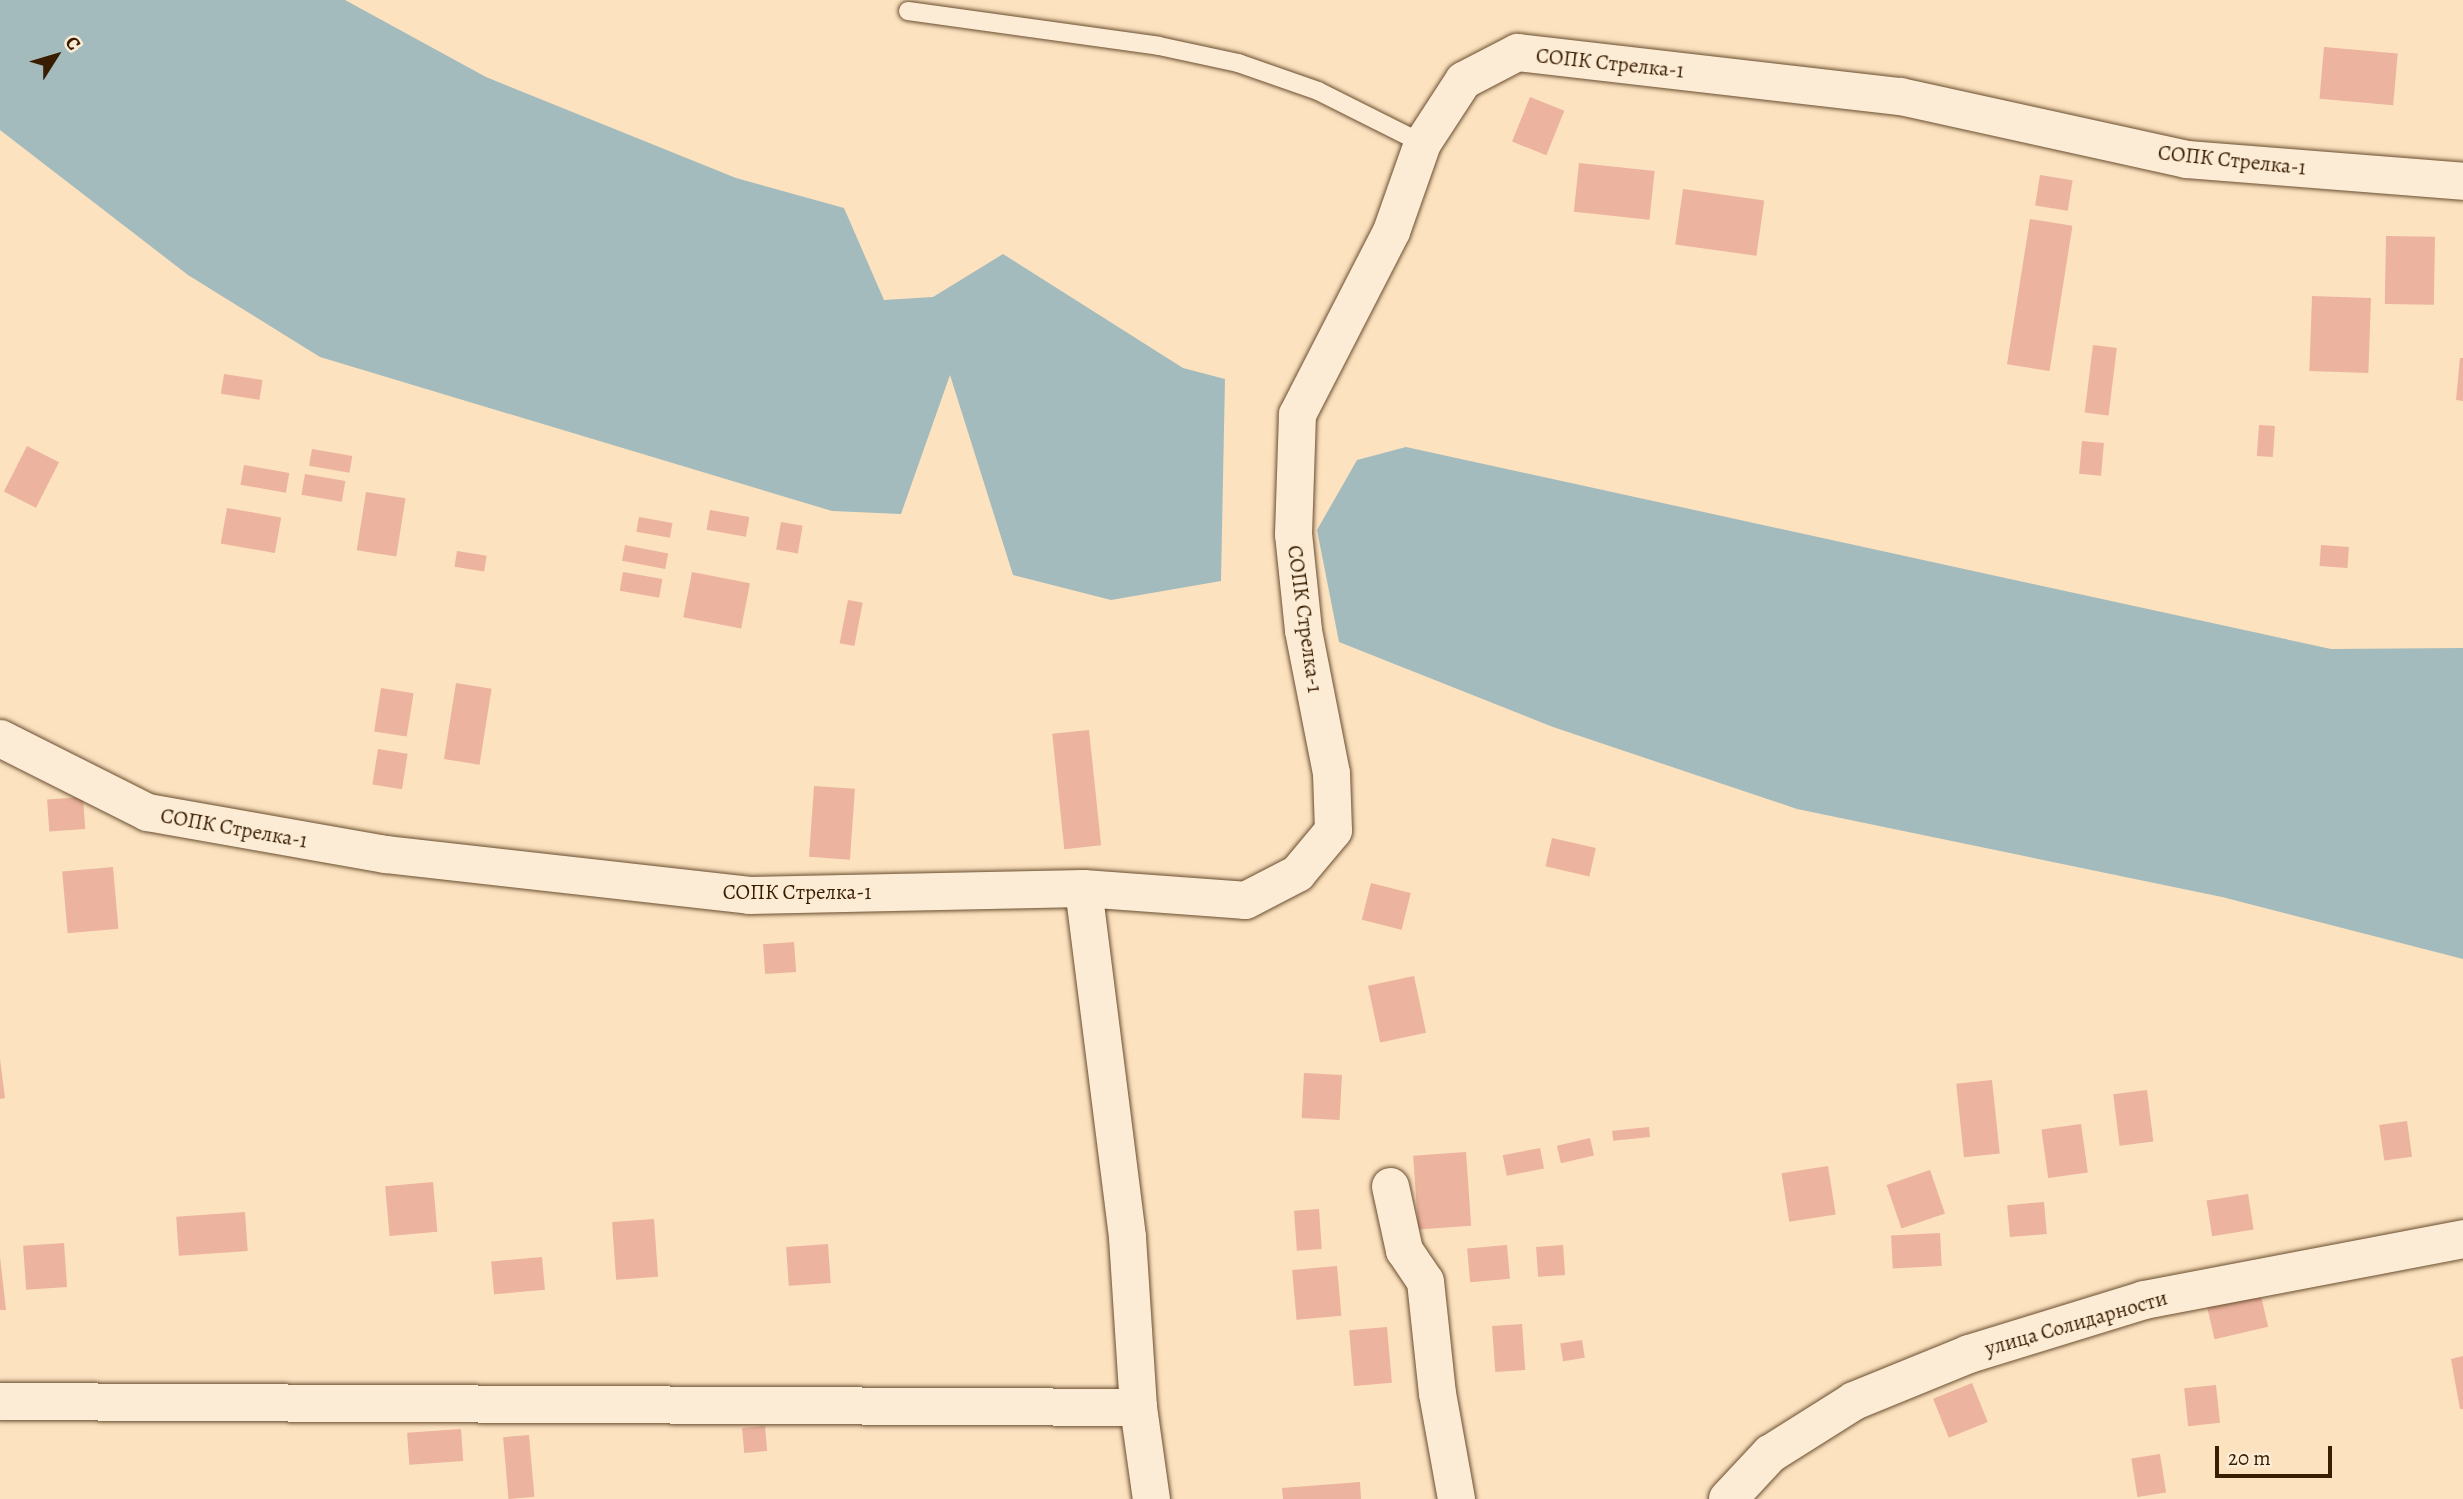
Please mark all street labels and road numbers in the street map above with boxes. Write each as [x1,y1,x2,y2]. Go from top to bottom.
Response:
street label: СОПК Стрелка-1 [1535,43,1685,83]
street label: СОПК Стрелка-1 [2157,140,2307,180]
street label: СОПК Стрелка-1 [1282,544,1328,694]
street label: СОПК Стрелка-1 [159,803,309,853]
street label: СОПК Стрелка-1 [723,879,871,905]
street label: улица Солидарности [1982,1285,2170,1361]

